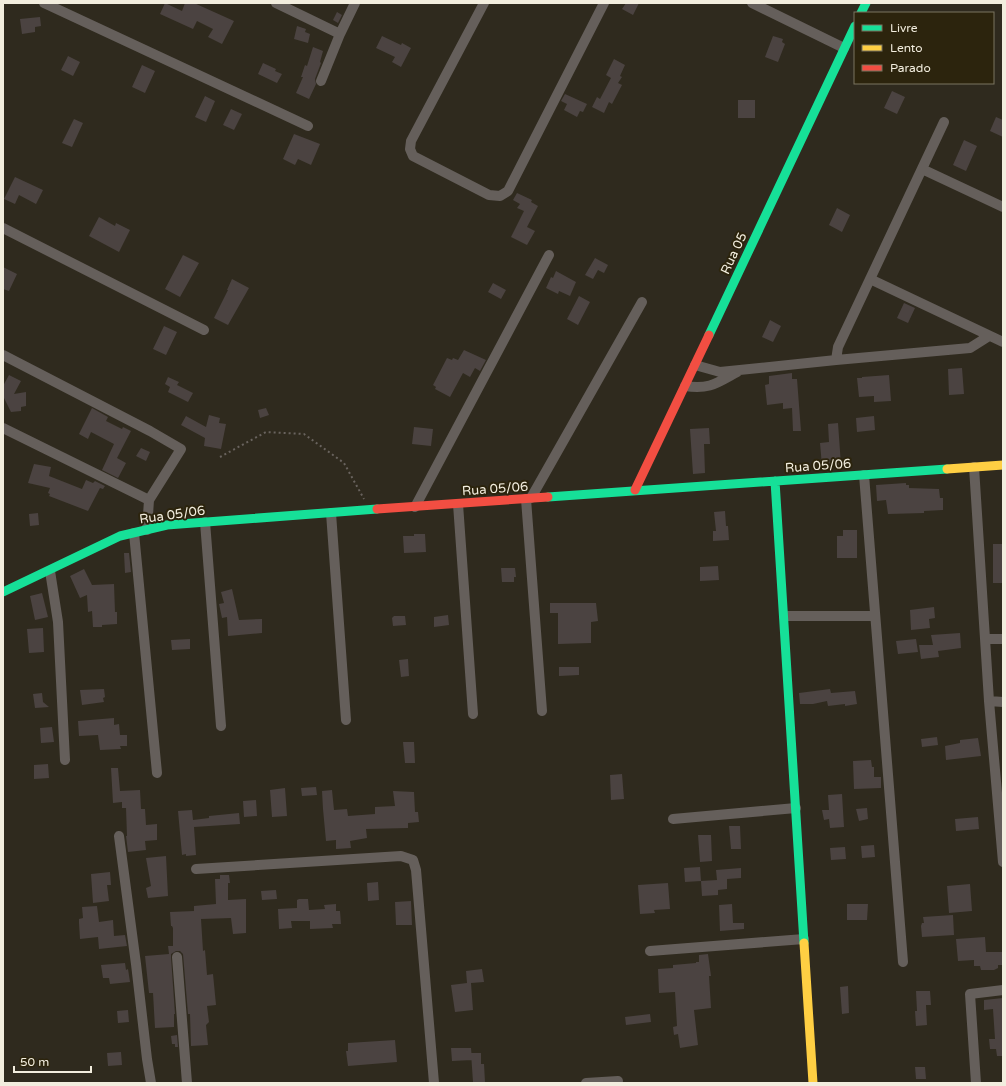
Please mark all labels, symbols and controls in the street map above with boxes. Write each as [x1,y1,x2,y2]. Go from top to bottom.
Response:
legend [854,12,994,84]
text: Livre [890,21,918,35]
text: Lento [890,41,923,55]
text: Parado [890,61,931,75]
street label: Rua 05 [717,230,750,277]
street label: Rua 05/06 [784,456,852,476]
street label: Rua 05/06 [461,479,529,499]
street label: Rua 05/06 [138,502,206,528]
scale bar [14,1048,91,1074]
text: 50 m [20,1055,49,1069]

